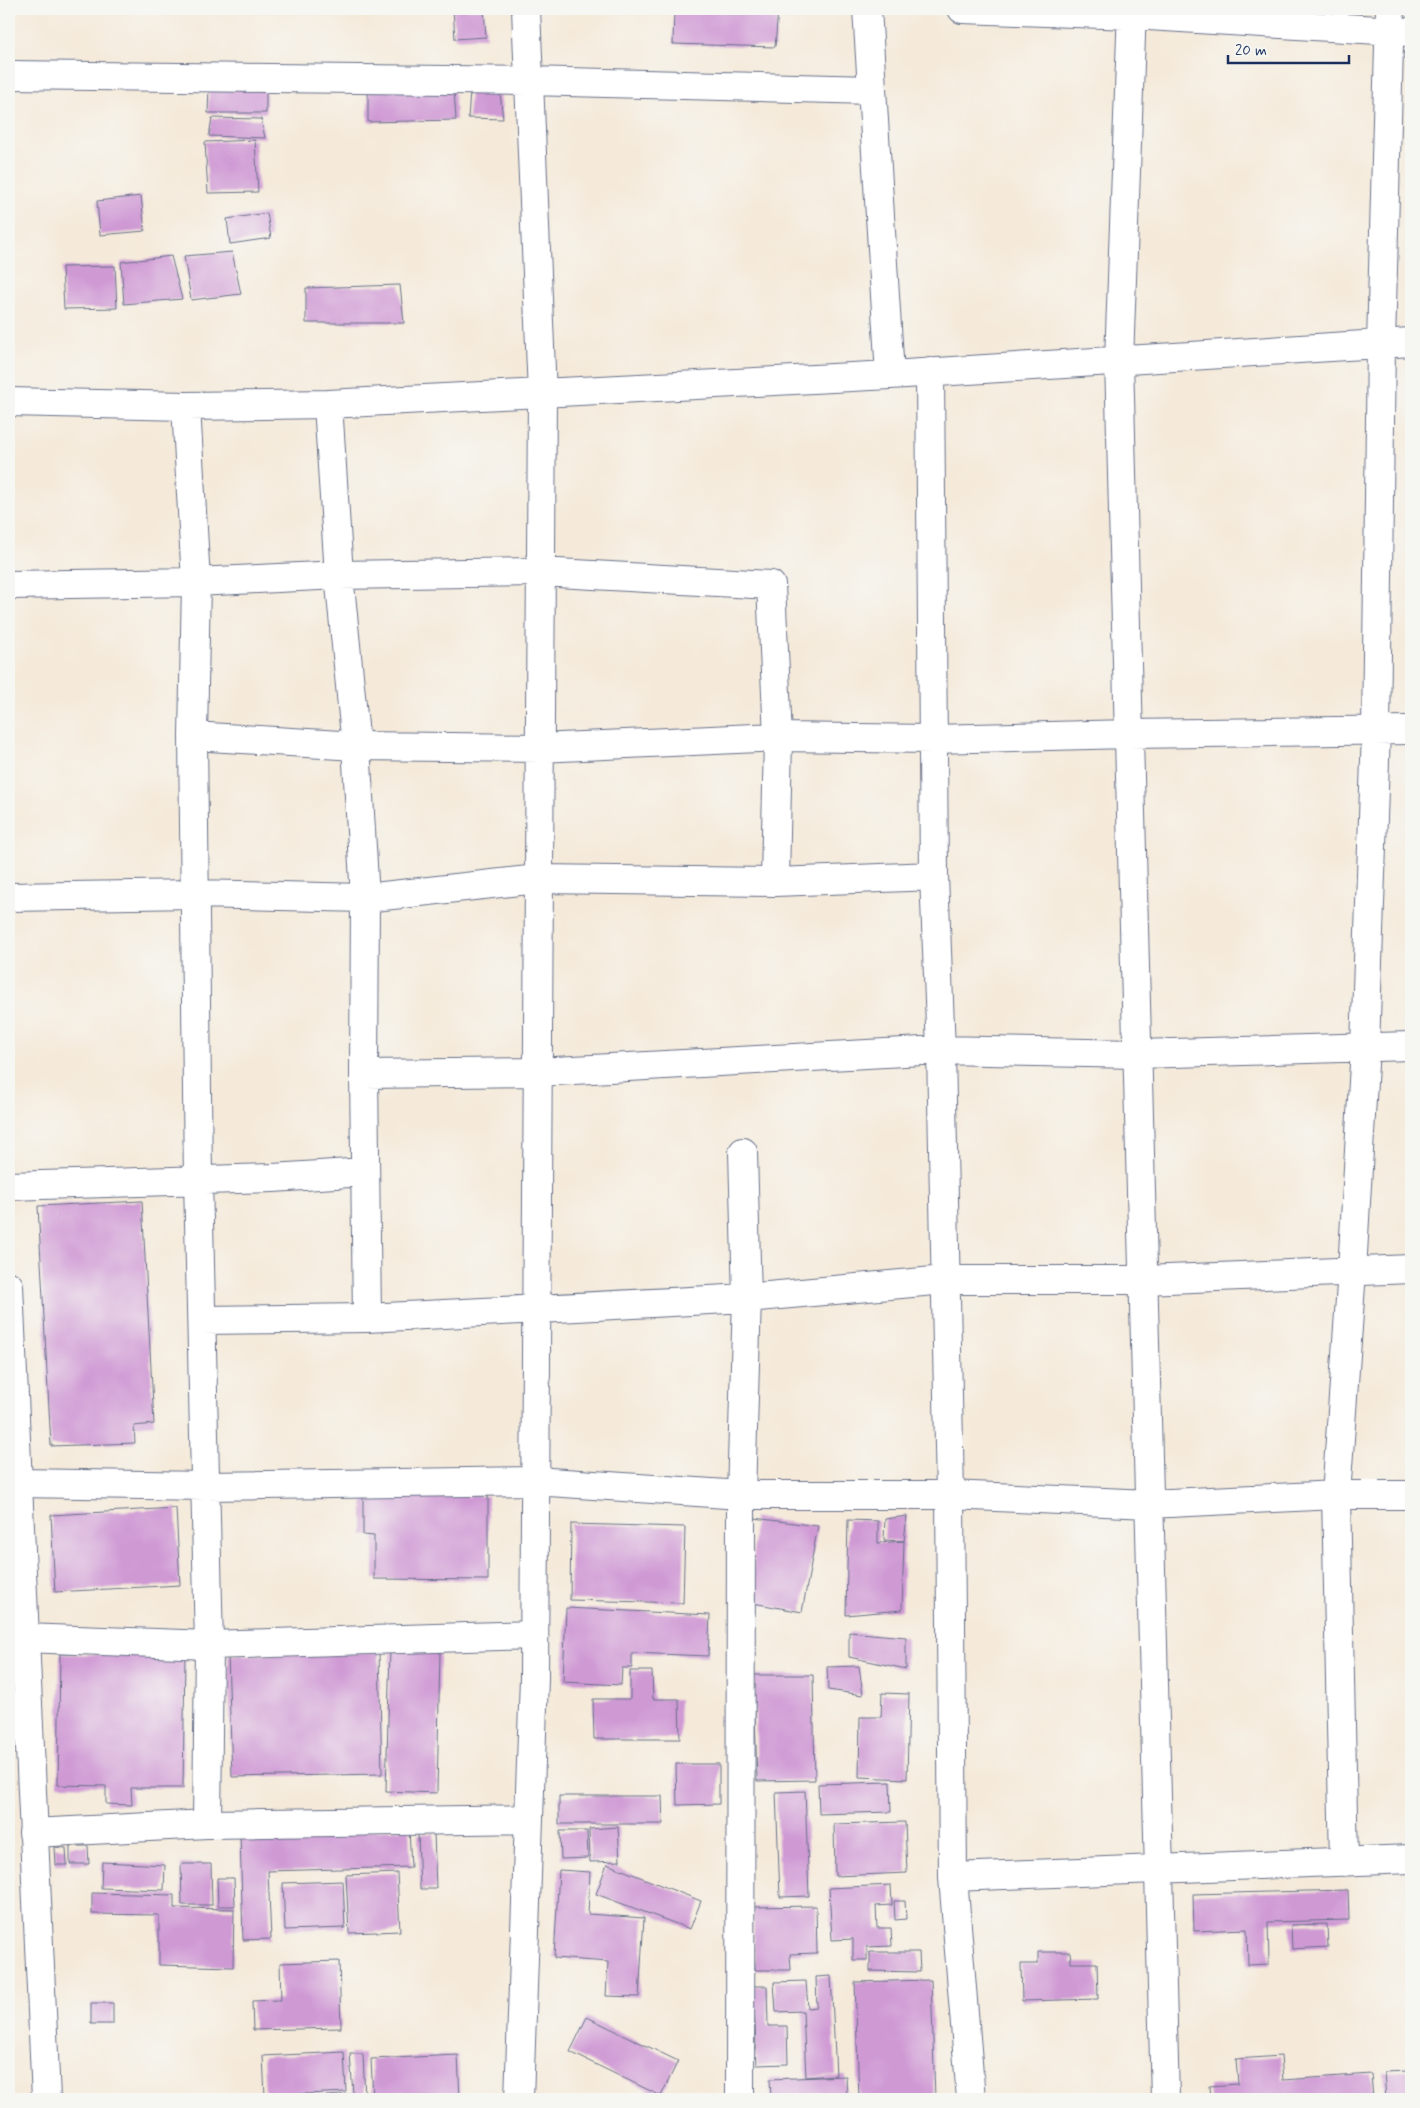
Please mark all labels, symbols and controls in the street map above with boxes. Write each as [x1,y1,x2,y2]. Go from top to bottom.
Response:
scale bar [1228,32,1349,64]
text: 20 m [1235,41,1267,61]

